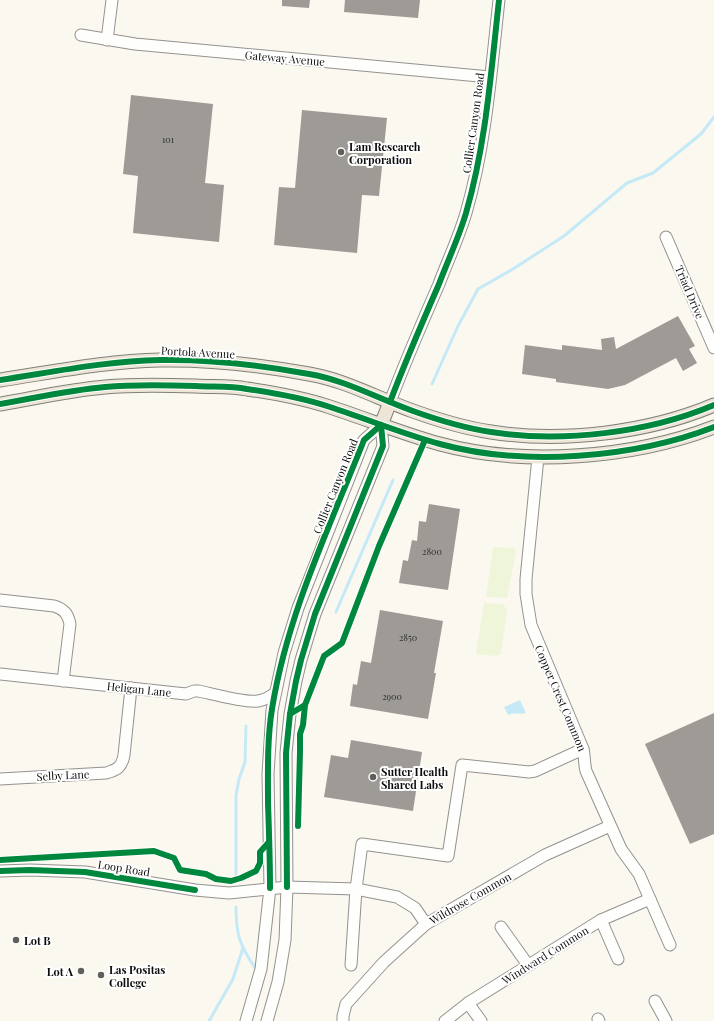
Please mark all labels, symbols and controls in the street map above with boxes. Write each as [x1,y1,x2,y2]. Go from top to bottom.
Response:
street label: Gateway Avenue [244,47,326,69]
street label: Collier Canyon Road [459,71,488,174]
house number: 101 [162,133,175,145]
place label: Lam Research Corporation [349,139,421,167]
marker: Lam Research Corporation [336,147,346,157]
street label: Triad Drive [672,263,708,321]
street label: Portola Avenue [161,343,236,361]
street label: Collier Canyon Road [309,436,361,536]
house number: 2800 [422,545,442,557]
house number: 2850 [399,631,417,643]
street label: Copper Crest Common [532,642,590,754]
street label: Heligan Lane [106,678,172,700]
house number: 2900 [382,690,402,702]
place label: Sutter Health Shared Labs [381,764,449,792]
street label: Selby Lane [36,766,90,784]
marker: Sutter Health Shared Labs [368,772,378,782]
street label: Loop Road [97,856,152,880]
street label: Wildrose Common [426,868,514,928]
street label: Windward Common [498,922,591,988]
place label: Lot B [24,933,51,948]
marker: Lot B [11,935,21,945]
place label: Las Positas College [109,962,165,990]
place label: Lot A [47,964,74,979]
marker: Lot A [76,966,86,976]
marker: Las Positas College [96,970,106,980]

